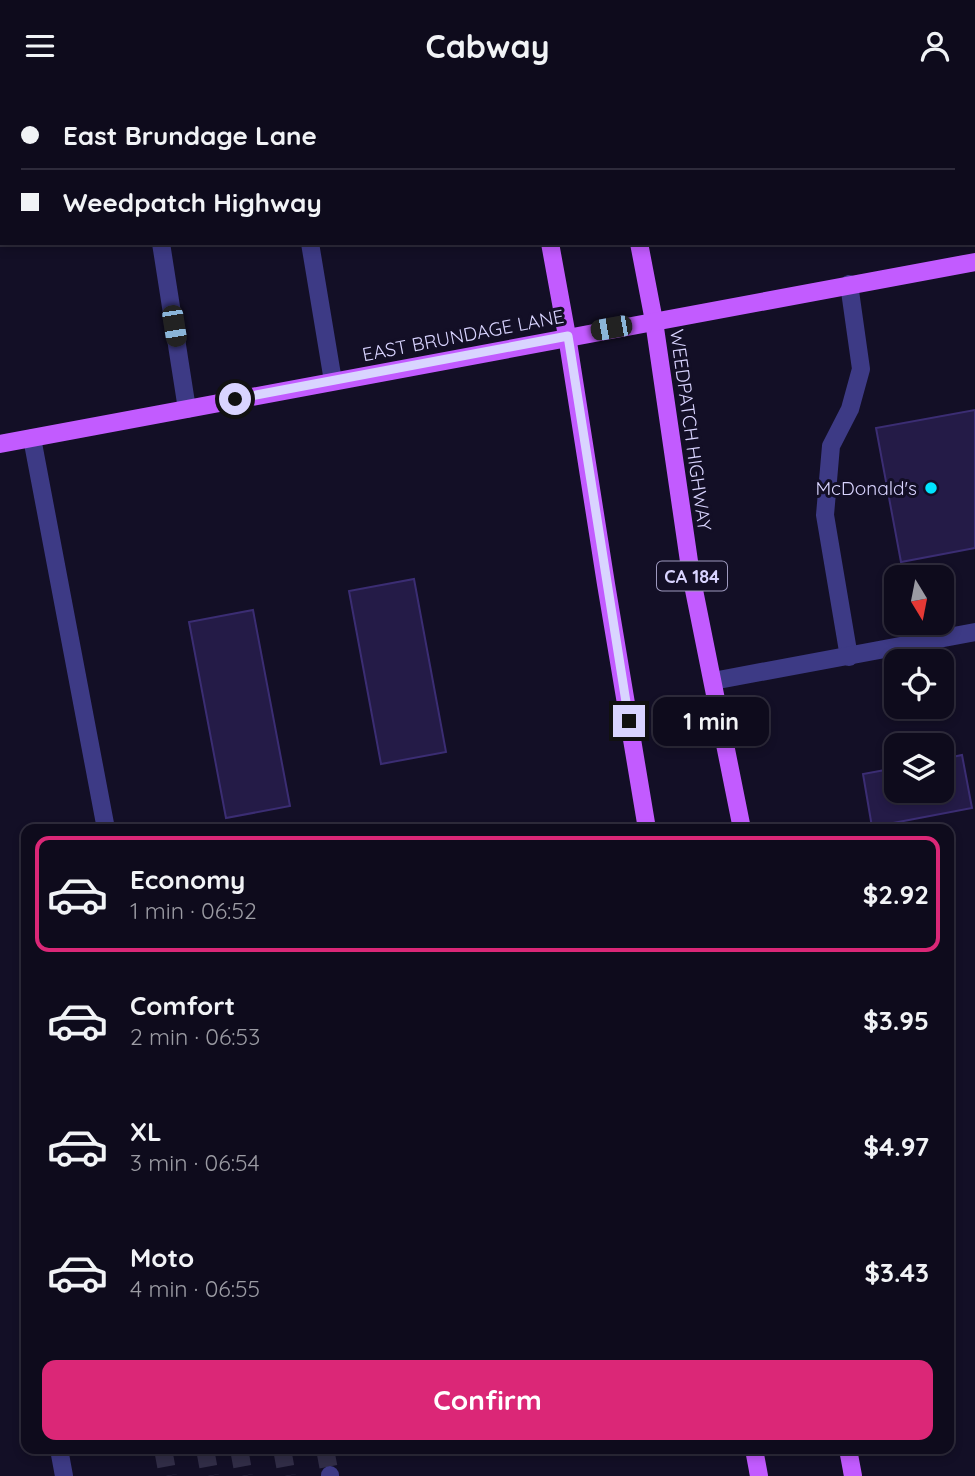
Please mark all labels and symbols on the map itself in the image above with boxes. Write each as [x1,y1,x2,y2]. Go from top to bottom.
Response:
car [161,304,188,348]
street label: EAST BRUNDAGE LANE [360,304,566,366]
car [589,314,634,342]
street label: WEEDPATCH HIGHWAY [665,328,717,533]
route start [219,383,251,415]
place label: McDonald's [815,476,917,500]
marker: McDonald's [923,480,939,496]
road number: CA 184 [657,562,727,591]
north arrow [884,565,954,635]
callout: 1 min [654,697,769,745]
route end [613,705,645,737]

